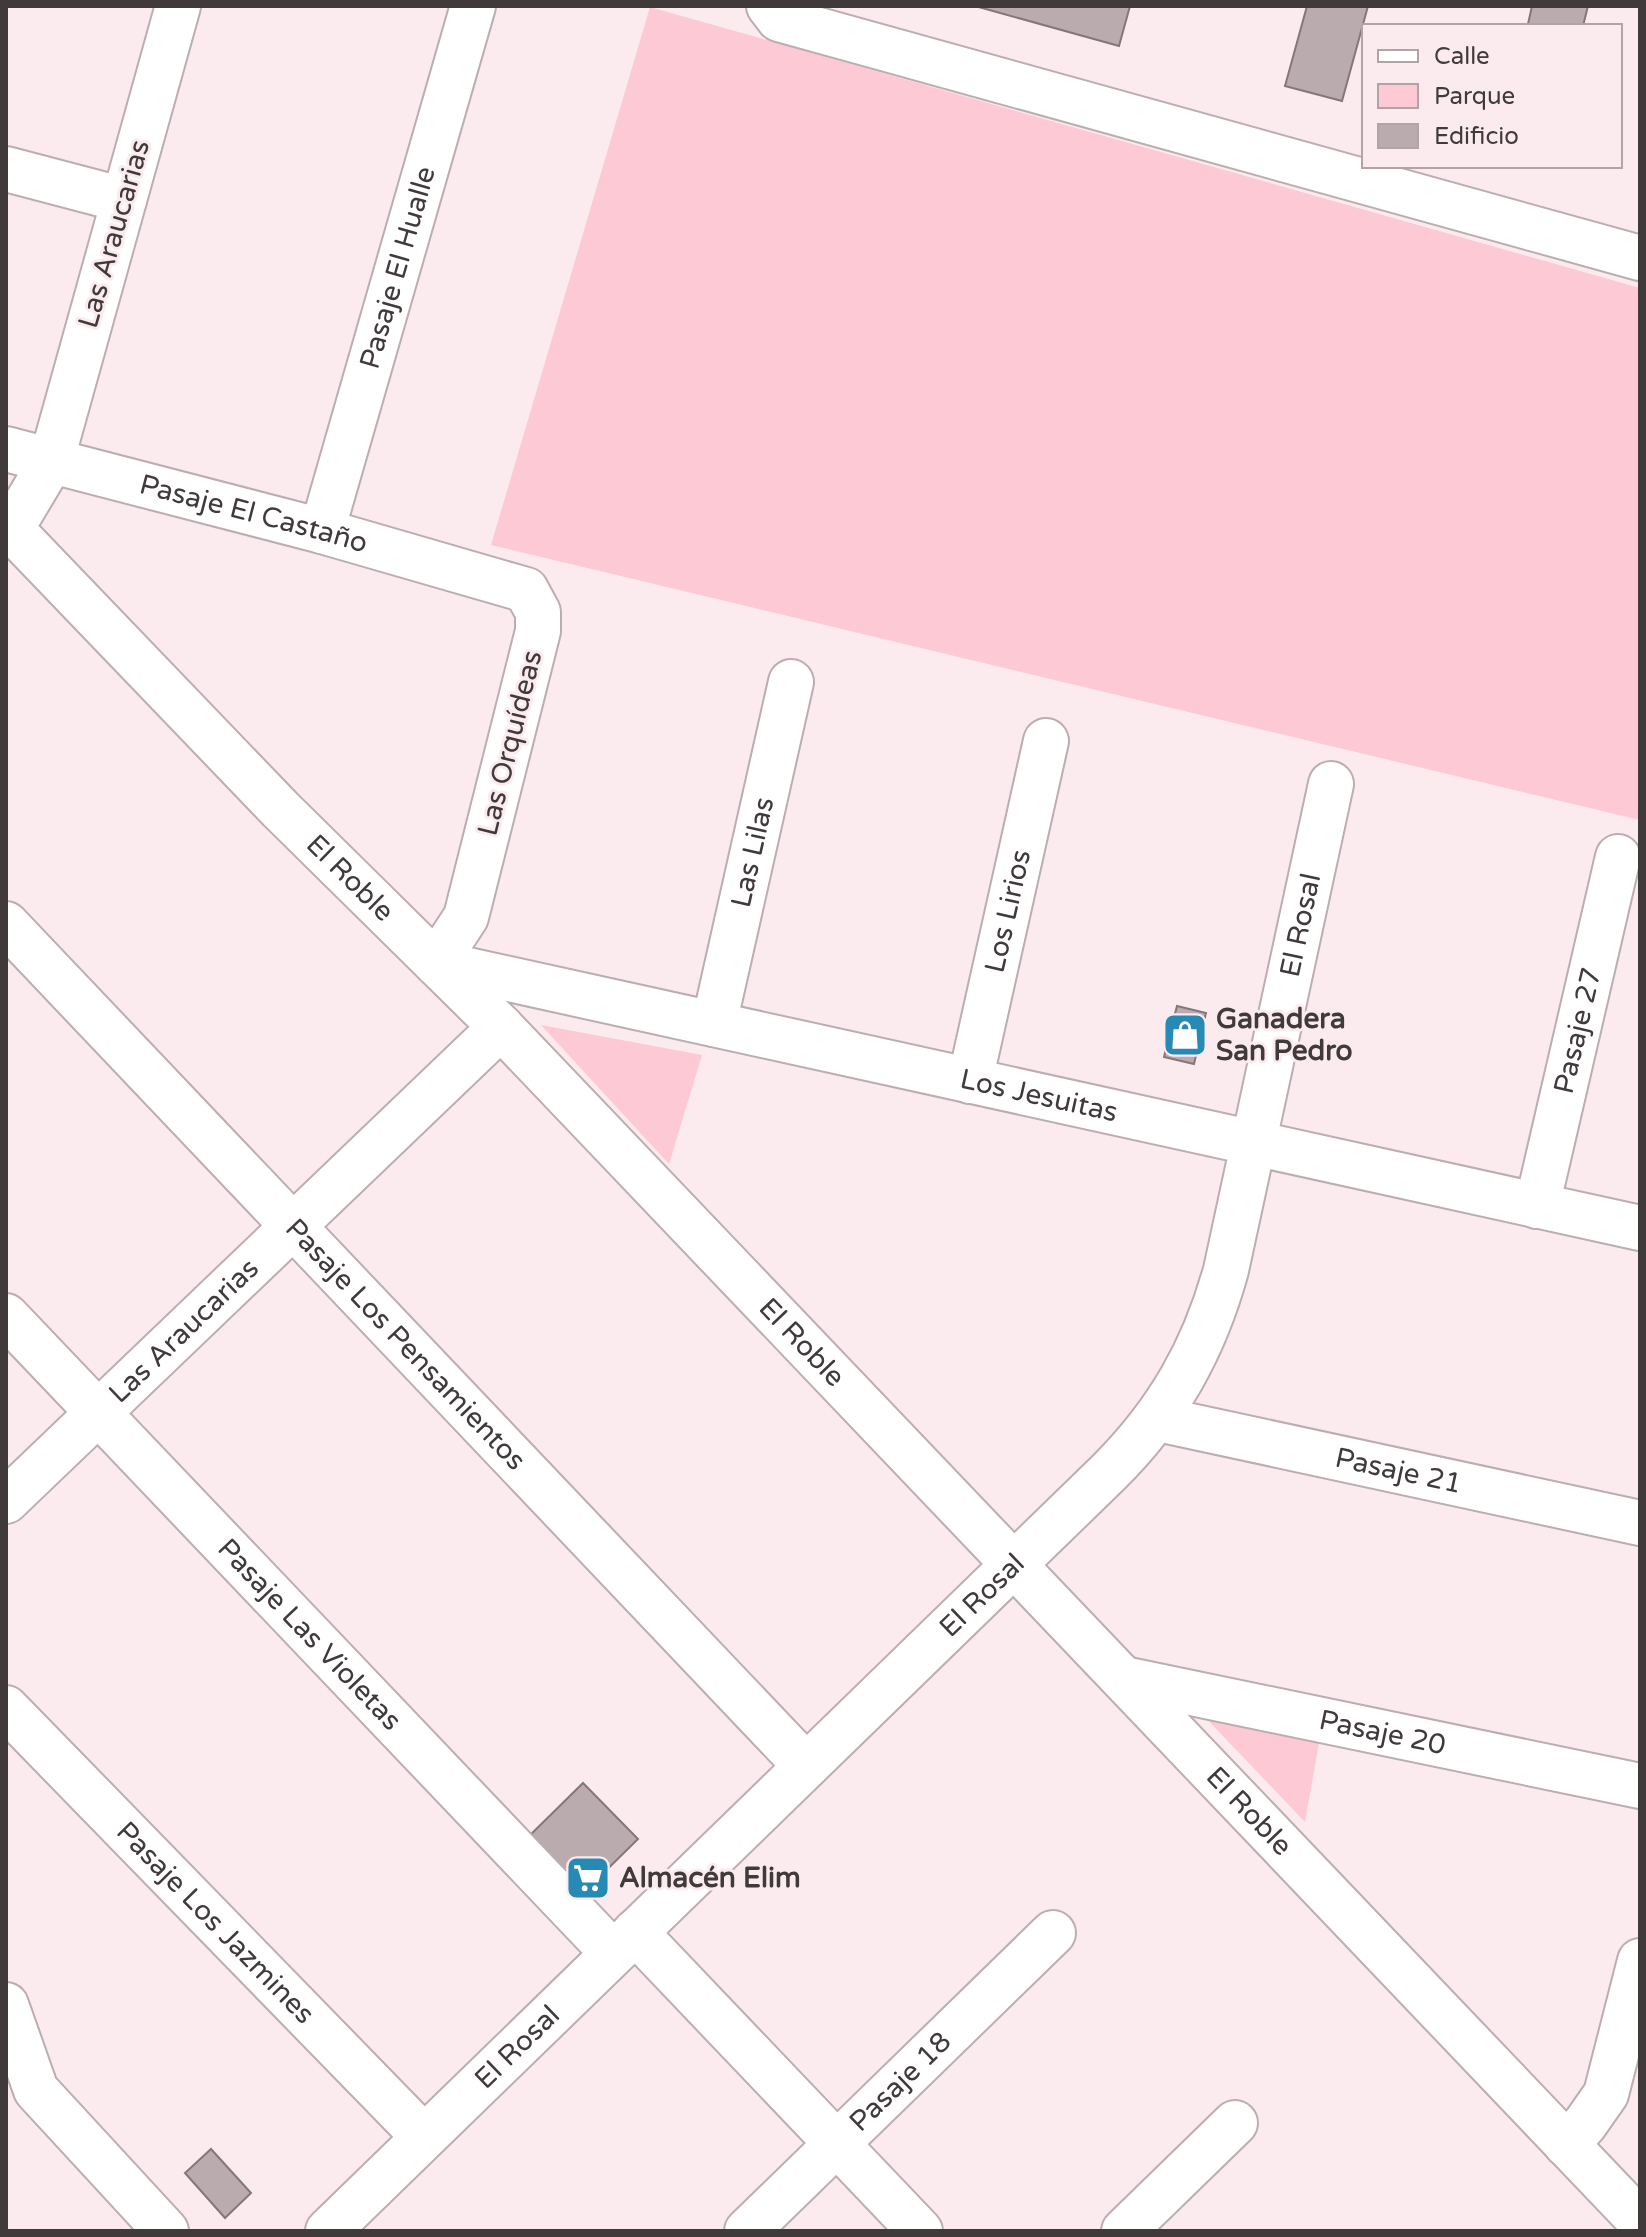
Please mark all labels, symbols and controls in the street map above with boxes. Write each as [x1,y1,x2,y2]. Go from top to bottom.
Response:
legend [1362,24,1622,168]
text: Calle [1434,42,1490,71]
text: Parque [1434,82,1515,111]
text: Edificio [1434,122,1519,151]
street label: Las Araucarias [71,136,157,332]
street label: Pasaje El Hualle [353,163,443,373]
street label: Pasaje El Castaño [136,467,372,560]
street label: Las Orquídeas [471,647,549,839]
street label: Las Lilas [724,794,782,911]
street label: El Roble [299,827,401,929]
street label: Los Lirios [978,846,1038,976]
street label: El Rosal [1273,870,1328,980]
street label: Pasaje 27 [1547,964,1609,1097]
place label: Ganadera San Pedro [1216,1002,1353,1068]
shop icon: Ganadera San Pedro [1161,1011,1209,1059]
street label: Los Jesuitas [957,1062,1121,1130]
street label: Pasaje Los Pensamientos [278,1212,533,1477]
street label: Las Araucarias [102,1251,266,1410]
street label: El Roble [752,1291,852,1394]
street label: Pasaje 21 [1332,1441,1465,1501]
street label: Pasaje Las Violetas [210,1532,409,1737]
street label: El Rosal [932,1547,1032,1644]
street label: Pasaje 20 [1316,1703,1449,1762]
street label: El Roble [1199,1760,1299,1863]
street label: Pasaje Los Jazmines [109,1815,321,2031]
supermarket icon: Almacén Elim [564,1854,612,1902]
place label: Almacén Elim [619,1861,801,1895]
street label: El Rosal [468,1998,567,2096]
street label: Pasaje 18 [842,2025,958,2139]

